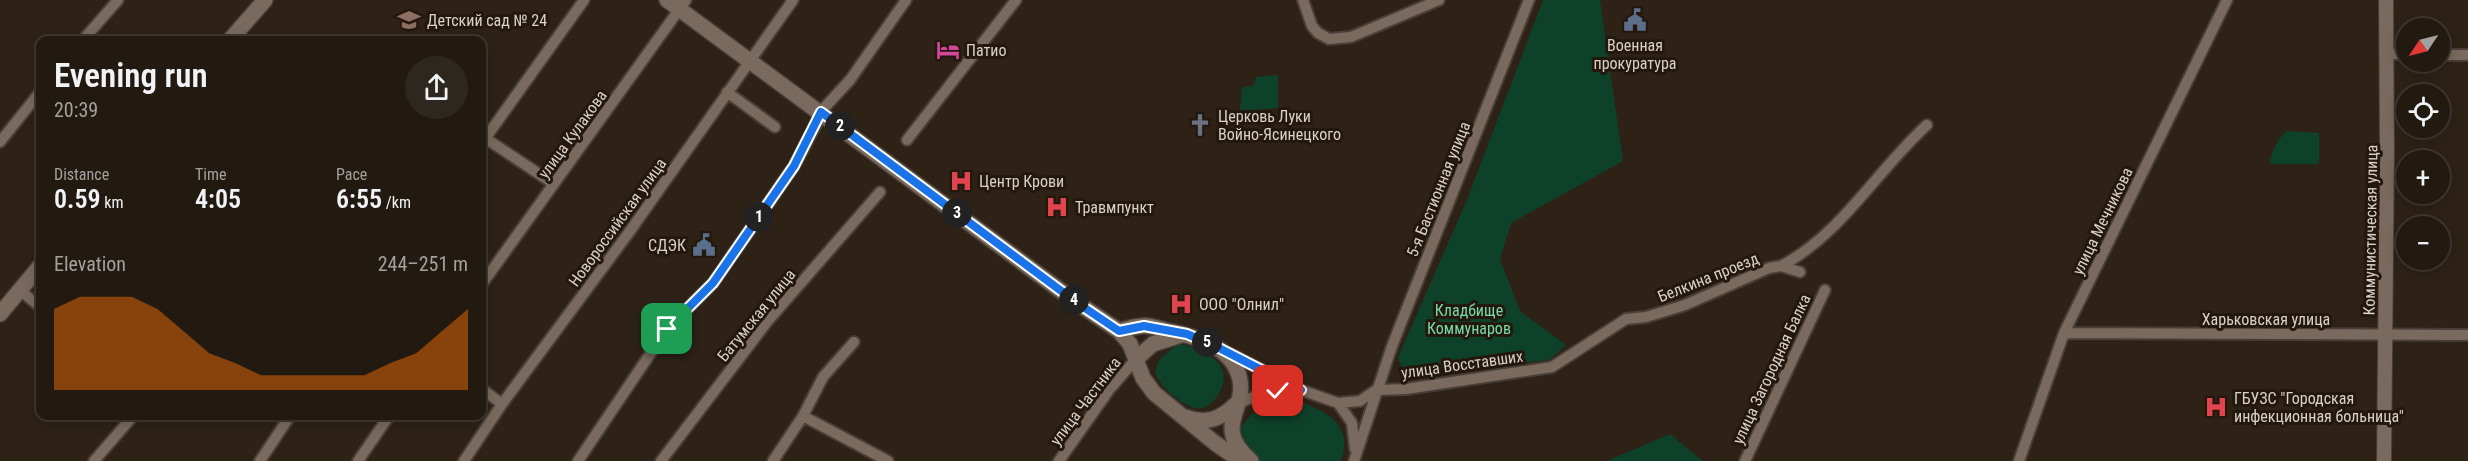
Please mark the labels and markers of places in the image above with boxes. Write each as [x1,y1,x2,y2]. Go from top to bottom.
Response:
school or university icon: Детский сад № 24 [396,7,422,33]
public building icon: Военная прокуратура [1622,7,1648,33]
place label: Детский сад № 24 [427,11,547,30]
place label: Военная прокуратура [1594,36,1676,73]
hotel icon: Патио [935,37,961,63]
place label: Патио [966,41,1006,60]
place label: Церковь Луки Войно-Ясинецкого [1218,107,1341,144]
pin: 2 [825,111,855,141]
church icon: Церковь Луки Войно-Ясинецкого [1187,112,1213,138]
hospital icon: Центр Крови [948,168,974,194]
place label: Центр Крови [979,172,1064,191]
hospital icon: Травмпункт [1044,194,1070,220]
pin: 3 [942,198,972,228]
place label: Травмпункт [1075,198,1154,217]
pin: 1 [744,202,774,232]
public building icon: СДЭК [691,232,717,258]
place label: СДЭК [648,236,686,255]
pin: 4 [1059,285,1089,315]
hospital icon: ООО "Олнил" [1168,291,1194,317]
place label: ООО "Олнил" [1199,295,1284,314]
pin [641,303,692,354]
pin: 5 [1192,327,1222,357]
pin [1252,365,1303,416]
place label: ГБУЗС "Городская инфекционная больница" [2234,389,2404,426]
hospital icon: ГБУЗС "Городская инфекционная больница" [2203,394,2229,420]

